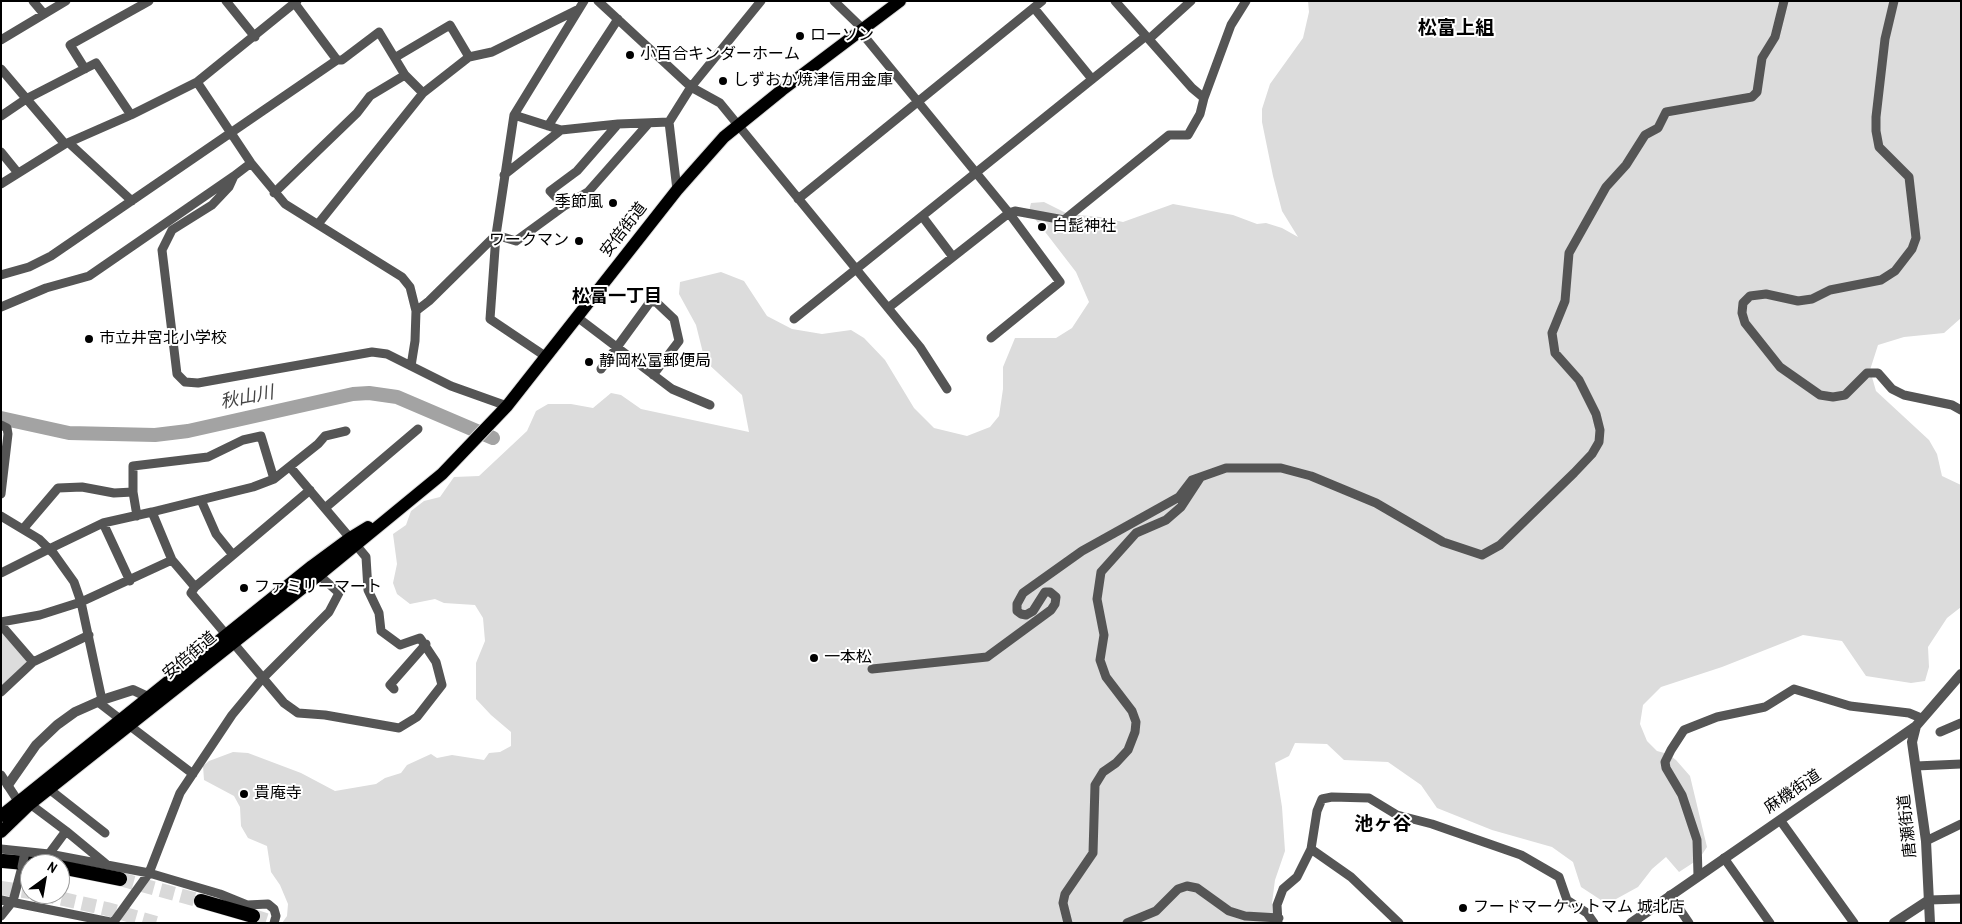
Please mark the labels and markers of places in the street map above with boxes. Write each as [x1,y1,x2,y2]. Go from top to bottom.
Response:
place label: ローソン [810,26,874,46]
marker: ローソン [794,30,806,42]
place label: 小百合キンダーホーム [640,45,800,65]
marker: 小百合キンダーホーム [624,49,636,61]
place label: しずおか焼津信用金庫 [733,71,893,91]
marker: しずおか焼津信用金庫 [717,75,729,87]
place label: 季節風 [555,193,603,213]
marker: 季節風 [607,197,619,209]
place label: 白髭神社 [1052,217,1116,237]
marker: 白髭神社 [1036,221,1048,233]
place label: ワークマン [489,231,569,251]
marker: ワークマン [573,235,585,247]
place label: 市立井宮北小学校 [99,329,227,349]
marker: 市立井宮北小学校 [83,333,95,345]
place label: 静岡松富郵便局 [599,352,711,372]
marker: 静岡松富郵便局 [583,356,595,368]
place label: ファミリーマート [254,578,382,598]
marker: ファミリーマート [238,582,250,594]
place label: 一本松 [824,648,872,668]
marker: 一本松 [808,652,820,664]
place label: 貴庵寺 [254,784,302,804]
marker: 貴庵寺 [238,788,250,800]
place label: フードマーケットマム 城北店 [1473,898,1685,918]
marker: フードマーケットマム 城北店 [1457,902,1469,914]

